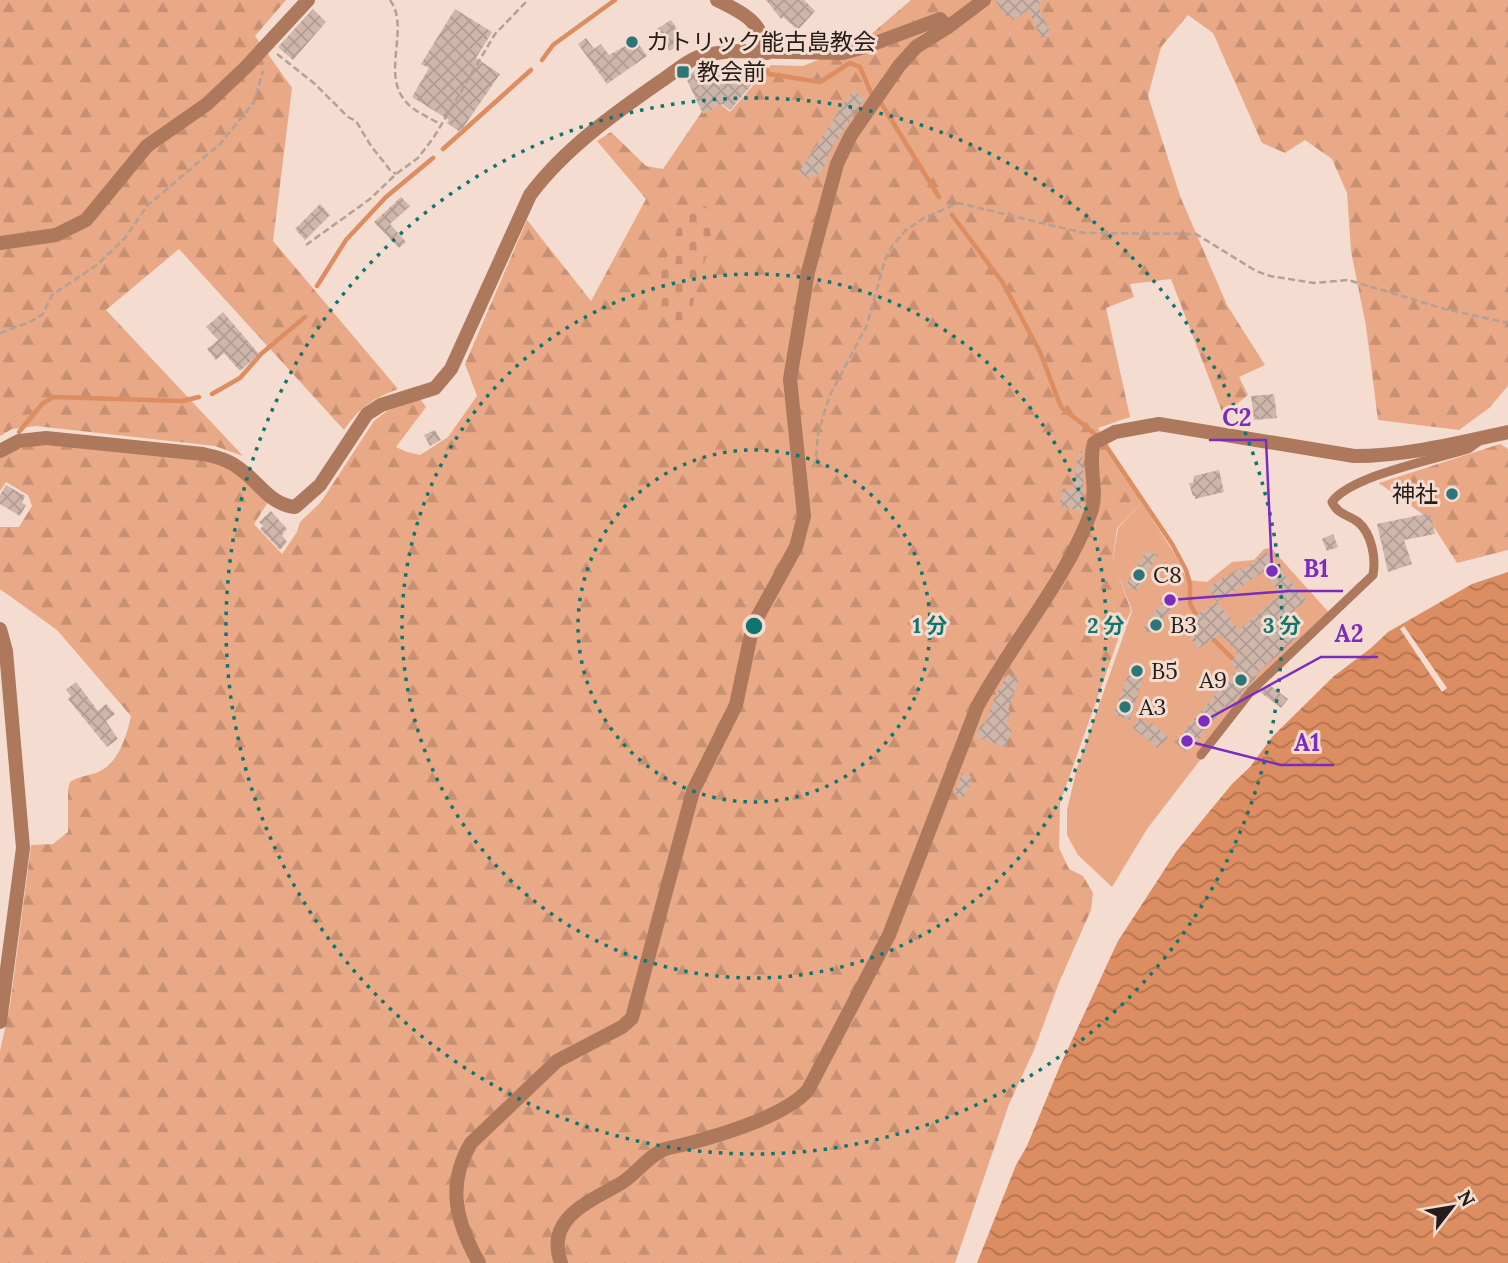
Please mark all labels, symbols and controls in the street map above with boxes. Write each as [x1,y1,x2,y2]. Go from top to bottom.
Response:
place label: カトリック能古島教会 [646,27,876,56]
marker: カトリック能古島教会 [624,34,640,50]
place label: 教会前 [697,57,766,86]
marker: 教会前 [675,64,691,80]
callout: C2 [1209,395,1266,440]
text: C2 [1222,402,1252,433]
place label: 神社 [1392,479,1438,508]
marker: 神社 [1444,486,1460,502]
callout: B1 [1289,546,1343,591]
text: B1 [1303,553,1329,584]
place label: C8 [1153,560,1182,589]
marker: C8 [1131,567,1147,583]
place label: B3 [1170,610,1197,639]
text: 1 分 [912,612,948,639]
text: 2 分 [1087,612,1125,639]
text: 3 分 [1263,612,1301,639]
callout: A2 [1321,612,1378,657]
centre of rings [742,614,766,638]
marker: B3 [1148,617,1164,633]
text: A2 [1334,618,1364,649]
place label: B5 [1151,656,1178,685]
marker: B5 [1129,663,1145,679]
place label: A9 [1198,665,1227,694]
marker: A9 [1233,672,1249,688]
place label: A3 [1138,692,1166,721]
marker: A3 [1117,699,1133,715]
callout: A1 [1281,720,1334,765]
text: A1 [1294,727,1320,758]
north arrow [1417,1172,1487,1242]
text: N [1453,1186,1481,1211]

